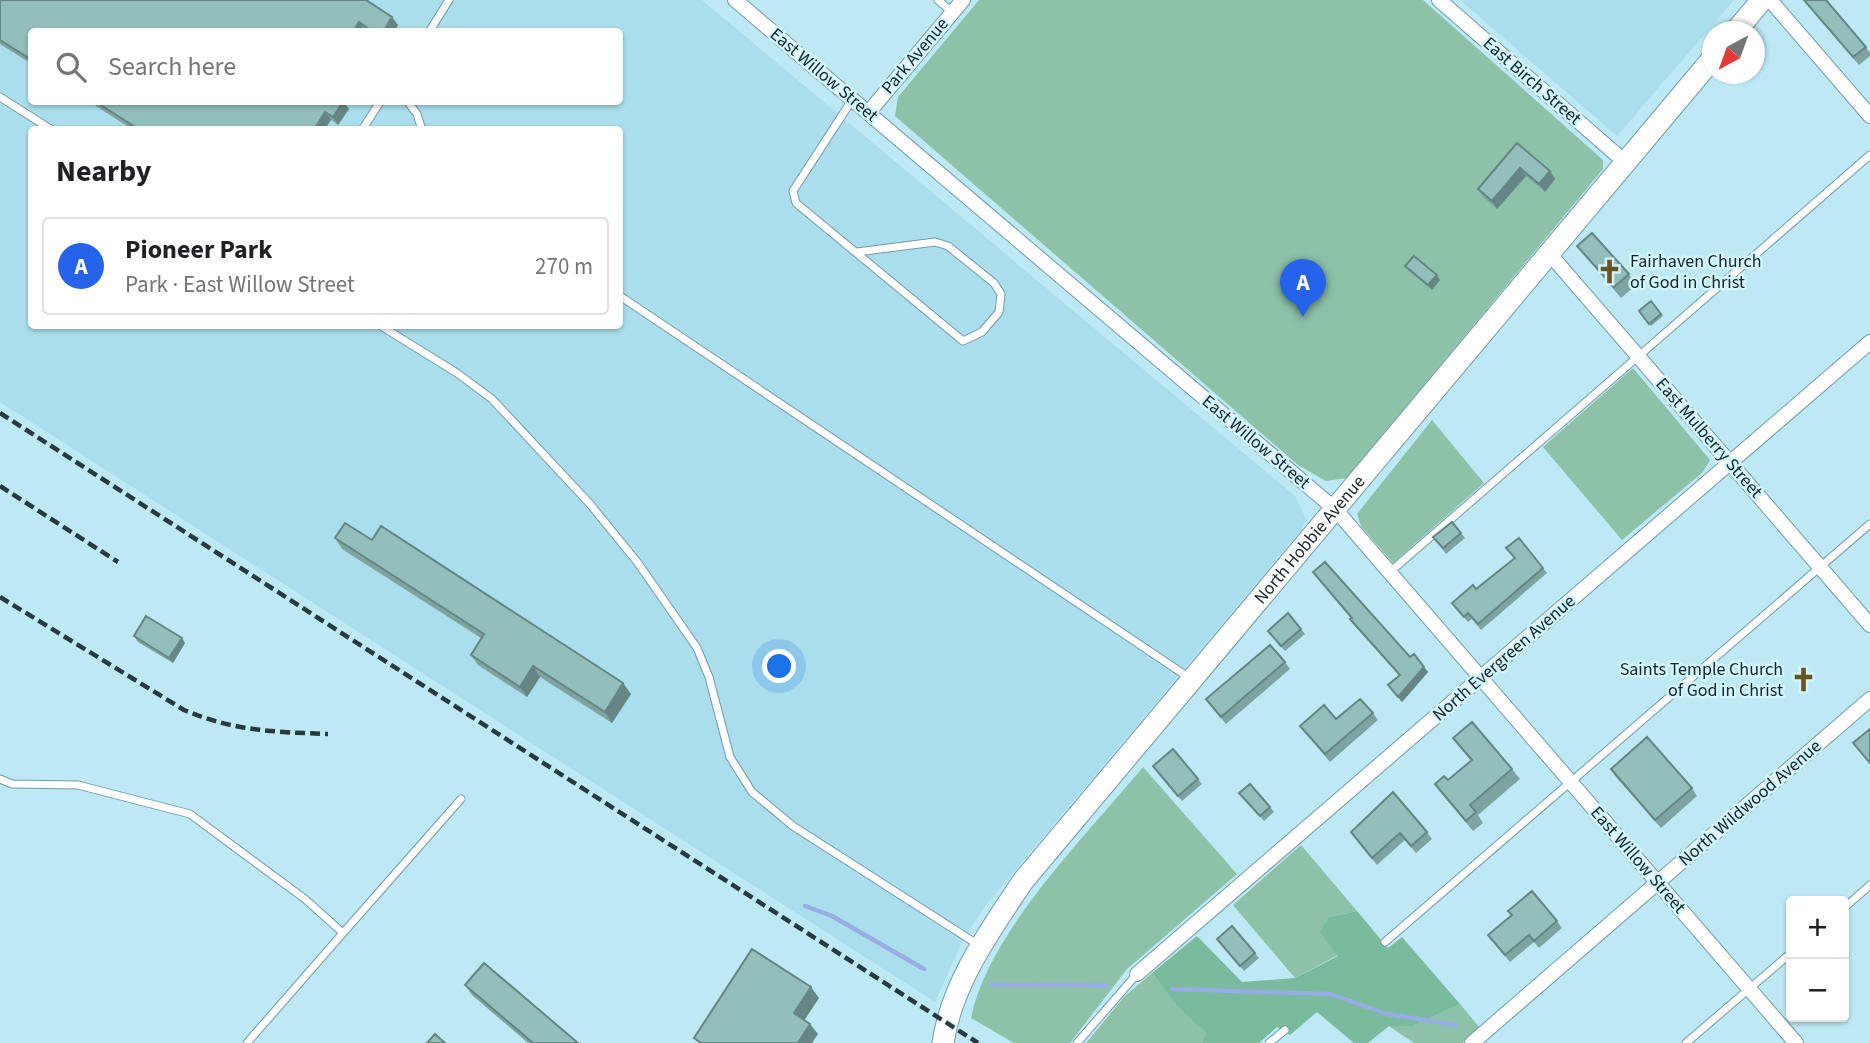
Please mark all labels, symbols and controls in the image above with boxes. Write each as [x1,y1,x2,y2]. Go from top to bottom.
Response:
street label: Park Avenue [876,12,954,100]
north arrow [1702,21,1765,84]
street label: East Willow Street [764,22,884,128]
search box [28,28,623,105]
street label: East Birch Street [1477,31,1587,131]
icon: search [52,48,90,86]
text: Search here [108,48,236,85]
text: Nearby [56,150,151,193]
text: Pioneer Park [125,231,272,268]
place label: Fairhaven Church of God in Christ [1630,249,1762,295]
text: A [74,250,88,283]
text: 270 m [535,250,593,283]
church icon: Fairhaven Church of God in Christ [1596,257,1624,285]
pin: A [1280,259,1326,317]
text: Park · East Willow Street [125,268,355,301]
street label: East Mulberry Street [1650,373,1768,503]
street label: East Willow Street [1196,389,1316,495]
street label: North Hobbie Avenue [1248,470,1371,609]
street label: North Evergreen Avenue [1427,589,1581,727]
your location [762,649,796,683]
place label: Saints Temple Church of God in Christ [1620,657,1783,703]
church icon: Saints Temple Church of God in Christ [1789,665,1817,693]
street label: North Wildwood Avenue [1673,734,1827,872]
street label: East Willow Street [1584,801,1692,919]
map controls [1786,896,1849,1022]
button: + [1786,896,1849,959]
button: − [1786,959,1849,1022]

